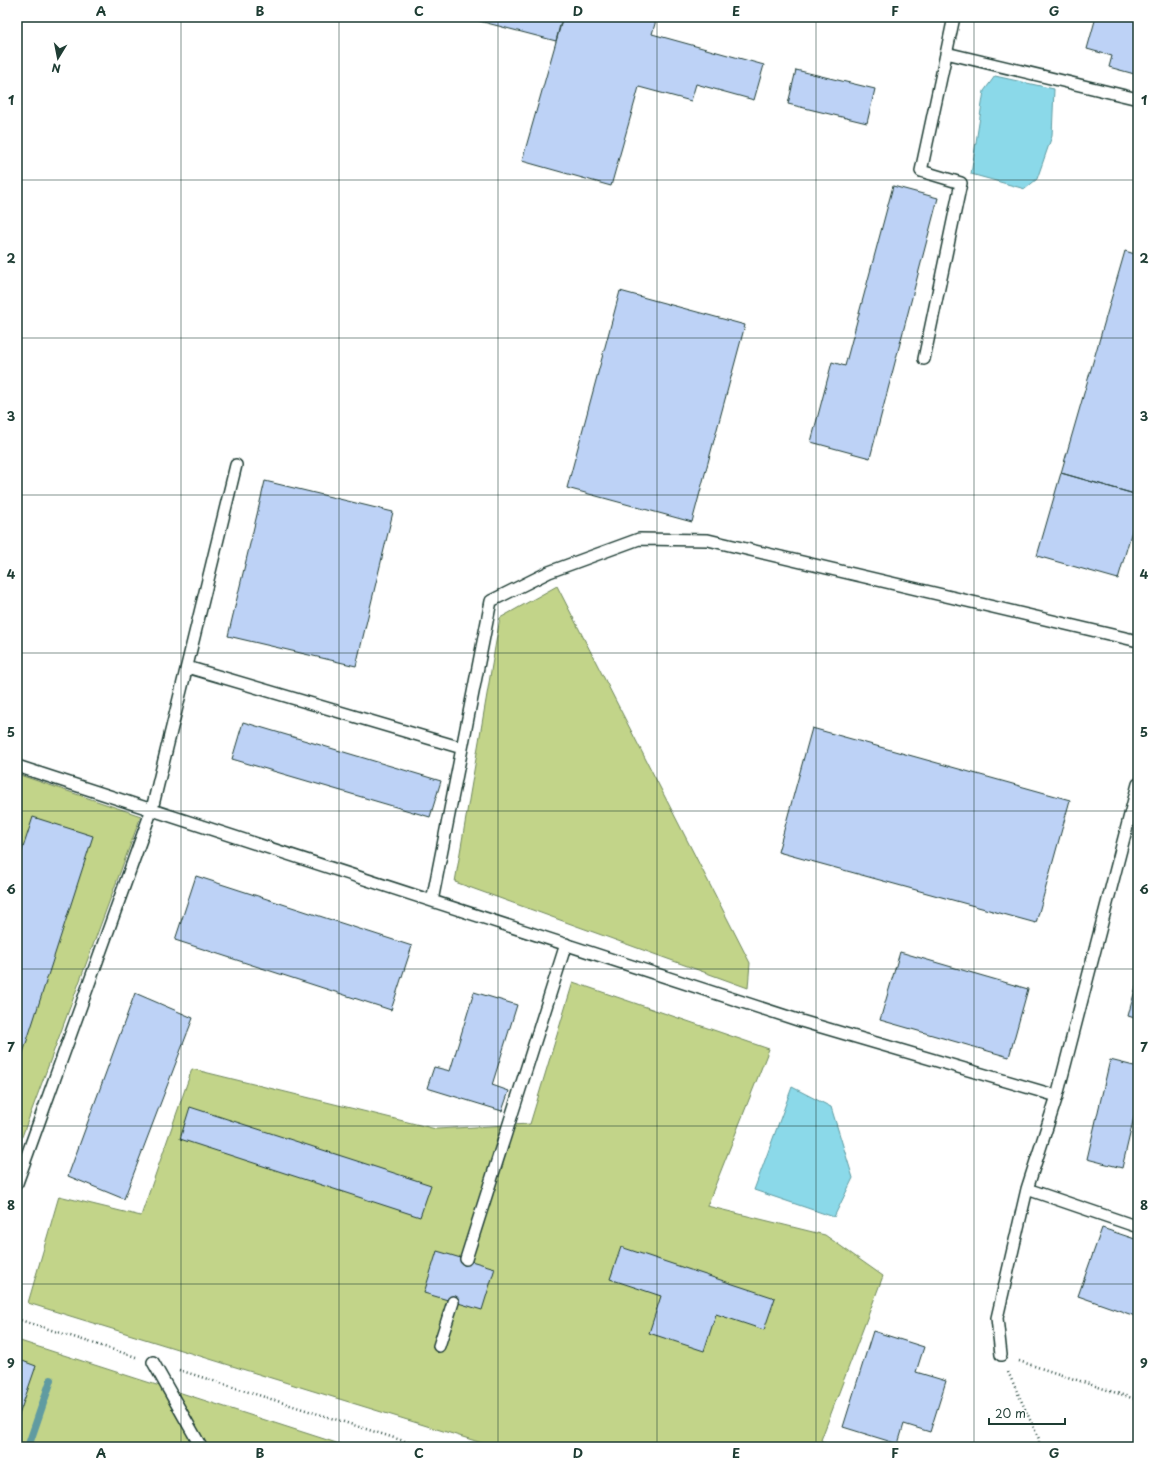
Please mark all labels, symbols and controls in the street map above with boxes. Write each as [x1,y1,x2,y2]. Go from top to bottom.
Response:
text: A [96,1,106,20]
text: B [256,1,265,20]
text: C [414,1,424,20]
text: D [573,1,583,20]
text: E [732,1,740,20]
text: F [891,1,899,20]
text: G [1049,1,1059,20]
north arrow [38,38,78,78]
text: N [50,59,62,77]
text: 1 [8,90,14,109]
text: 1 [1141,90,1147,109]
text: 2 [6,248,16,267]
text: 2 [1139,248,1149,267]
text: 3 [7,406,16,425]
text: 3 [1140,406,1149,425]
text: 4 [7,564,16,583]
text: 4 [1140,564,1149,583]
text: 5 [7,722,15,741]
text: 5 [1140,722,1148,741]
text: 6 [6,879,16,898]
text: 6 [1139,879,1149,898]
text: 7 [7,1037,15,1056]
text: 7 [1140,1037,1148,1056]
text: 8 [7,1195,15,1214]
text: 8 [1140,1195,1148,1214]
text: 9 [7,1353,15,1372]
text: 9 [1140,1353,1148,1372]
scale bar [989,1400,1065,1426]
text: 20 m [995,1404,1026,1422]
text: A [96,1443,106,1462]
text: B [256,1443,265,1462]
text: C [414,1443,424,1462]
text: D [573,1443,583,1462]
text: E [732,1443,740,1462]
text: F [891,1443,899,1462]
text: G [1049,1443,1059,1462]

